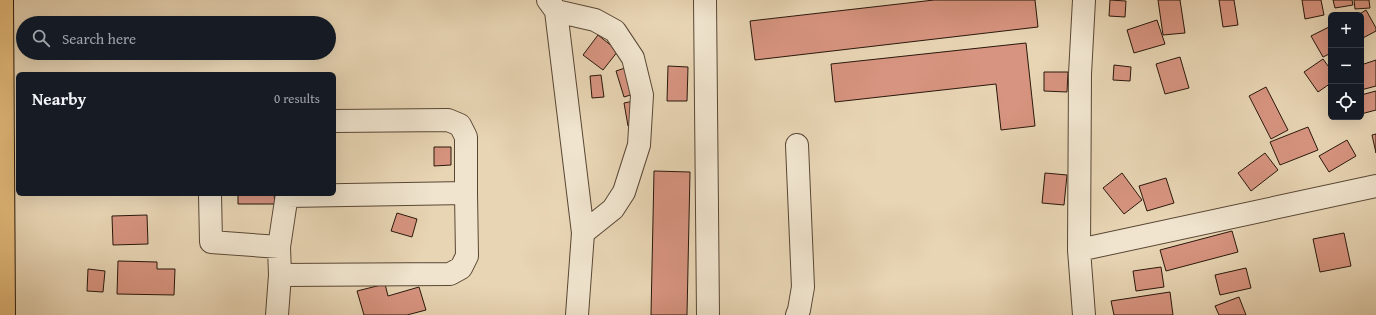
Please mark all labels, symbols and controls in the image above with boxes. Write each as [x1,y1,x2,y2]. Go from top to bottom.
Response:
map controls [1328,12,1364,120]
button: + [1328,12,1364,48]
search box [16,16,336,60]
icon: search [30,27,52,49]
text: Search here [62,28,136,49]
button: − [1328,48,1364,84]
button: locate [1328,84,1364,120]
text: Nearby [32,86,86,111]
text: 0 results [274,89,320,108]

